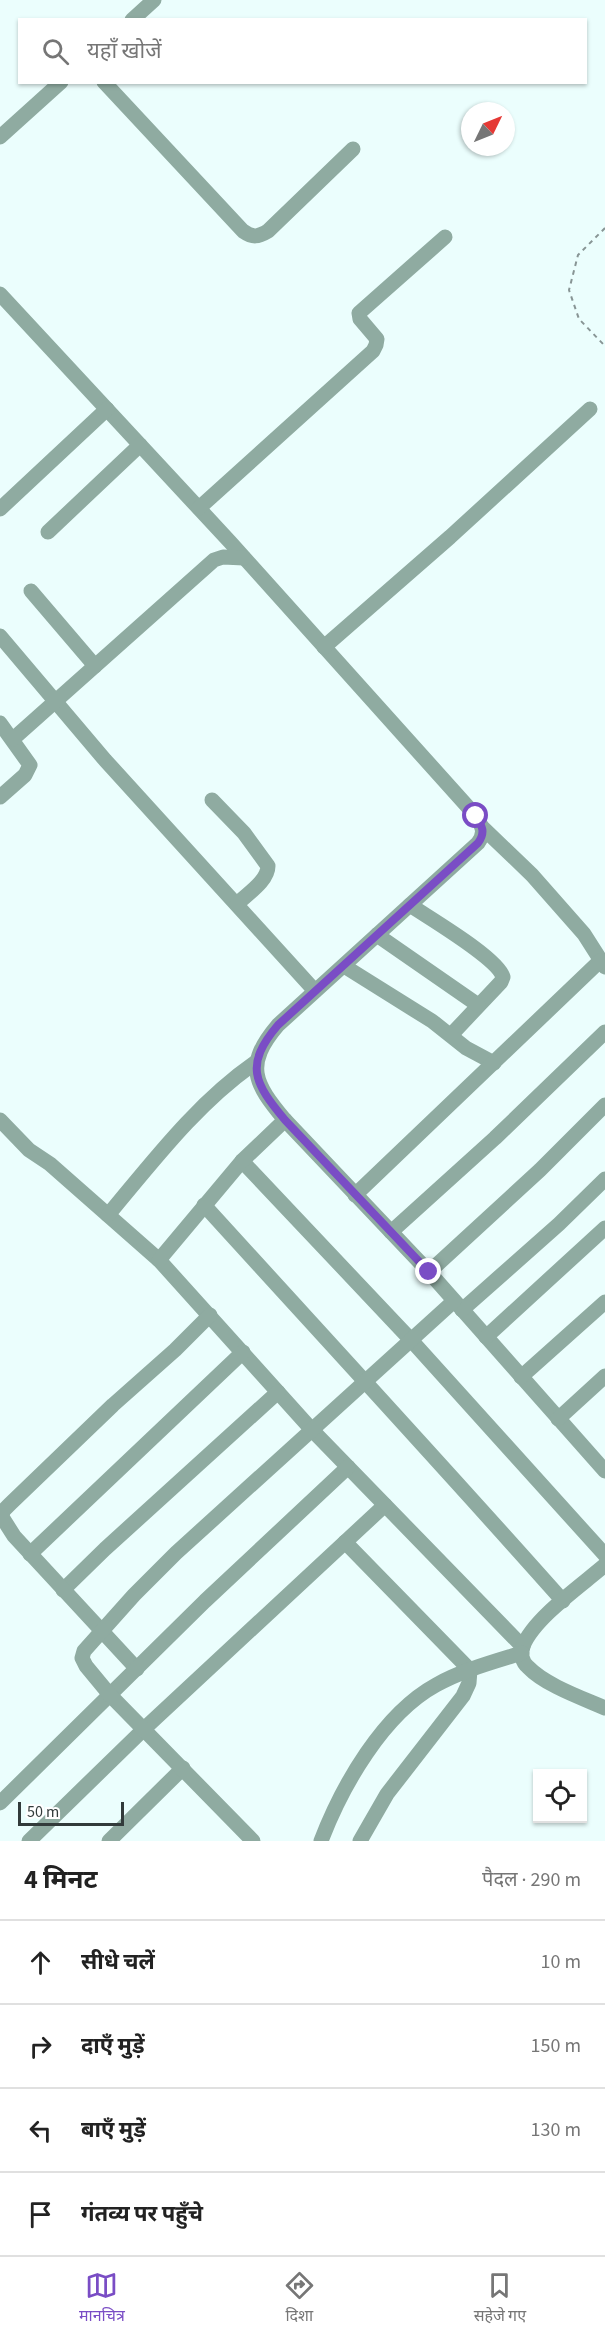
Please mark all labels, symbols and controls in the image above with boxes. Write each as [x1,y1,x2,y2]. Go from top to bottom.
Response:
search box [18,18,587,84]
icon: search [39,35,72,68]
text: यहाँ खोजें [87,35,162,67]
north arrow [461,102,515,156]
route start [462,802,488,828]
route end [415,1258,441,1284]
map controls [533,1769,587,1823]
button: locate [533,1769,587,1823]
scale bar [18,1799,124,1826]
text: 50 m [27,1801,59,1823]
text: 4 मिनट [24,1861,98,1898]
text: पैदल · 290 m [482,1866,581,1894]
icon: ahead [24,1946,57,1979]
text: सीधे चलें [81,1946,155,1978]
text: 10 m [541,1948,581,1976]
icon: right [24,2030,57,2063]
text: दाएँ मुड़ें [81,2030,144,2062]
text: 150 m [531,2032,581,2060]
icon: left [24,2114,57,2147]
text: बाएँ मुड़ें [81,2114,146,2146]
text: 130 m [531,2116,581,2144]
icon: arrive [24,2198,57,2231]
text: गंतव्य पर पहुँचे [81,2198,203,2230]
tab: मानचित्र [79,2269,125,2328]
tab: दिशा [283,2269,316,2328]
tab: सहेजे गए [474,2269,526,2328]

